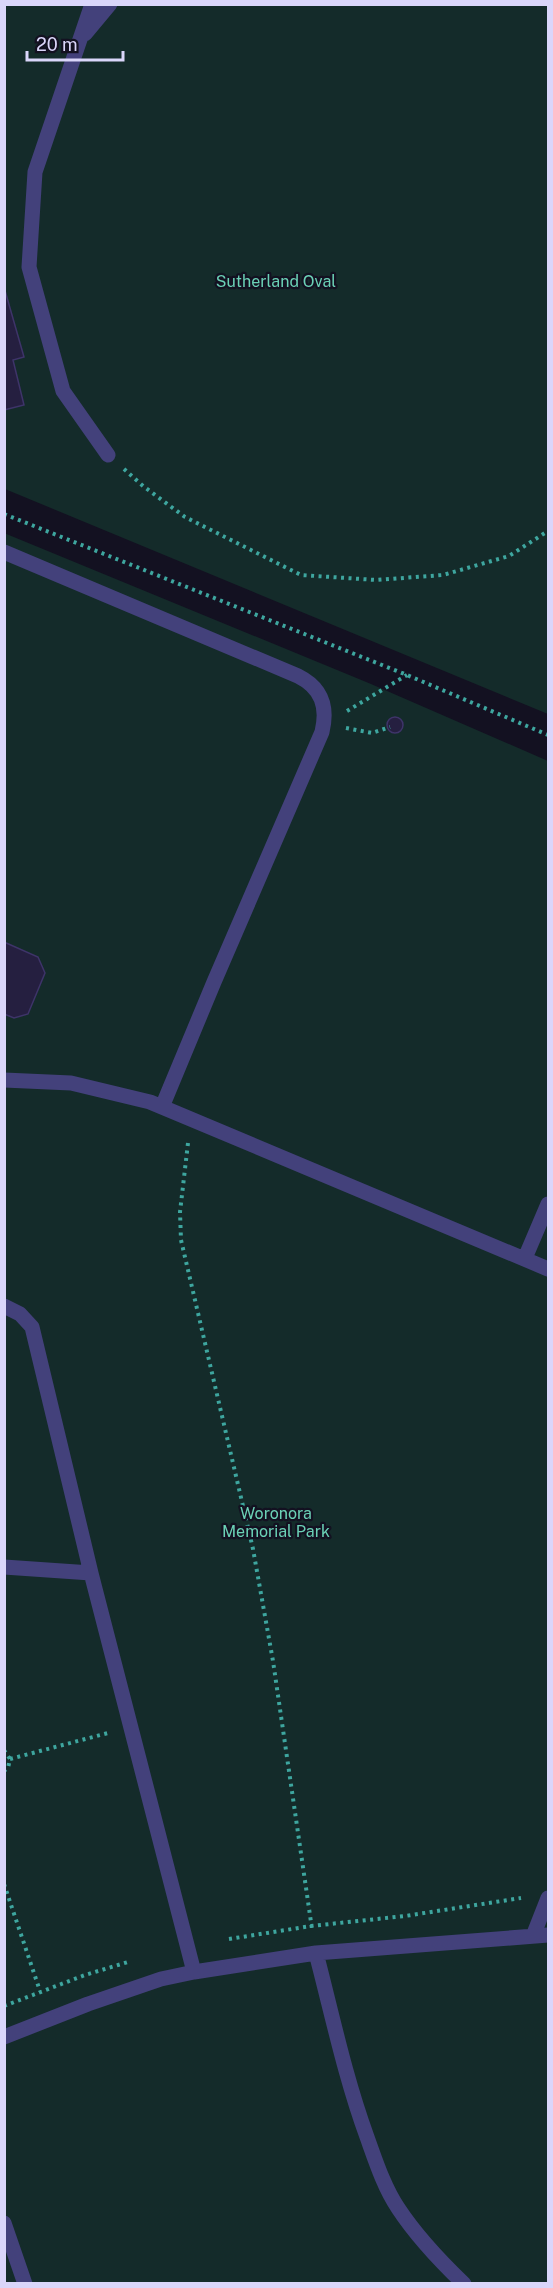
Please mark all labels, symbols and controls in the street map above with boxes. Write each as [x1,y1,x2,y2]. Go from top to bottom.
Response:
scale bar [27,24,123,62]
text: 20 m [36,34,78,55]
park label: Sutherland Oval [216,272,336,291]
park label: Woronora Memorial Park [222,1504,330,1541]

